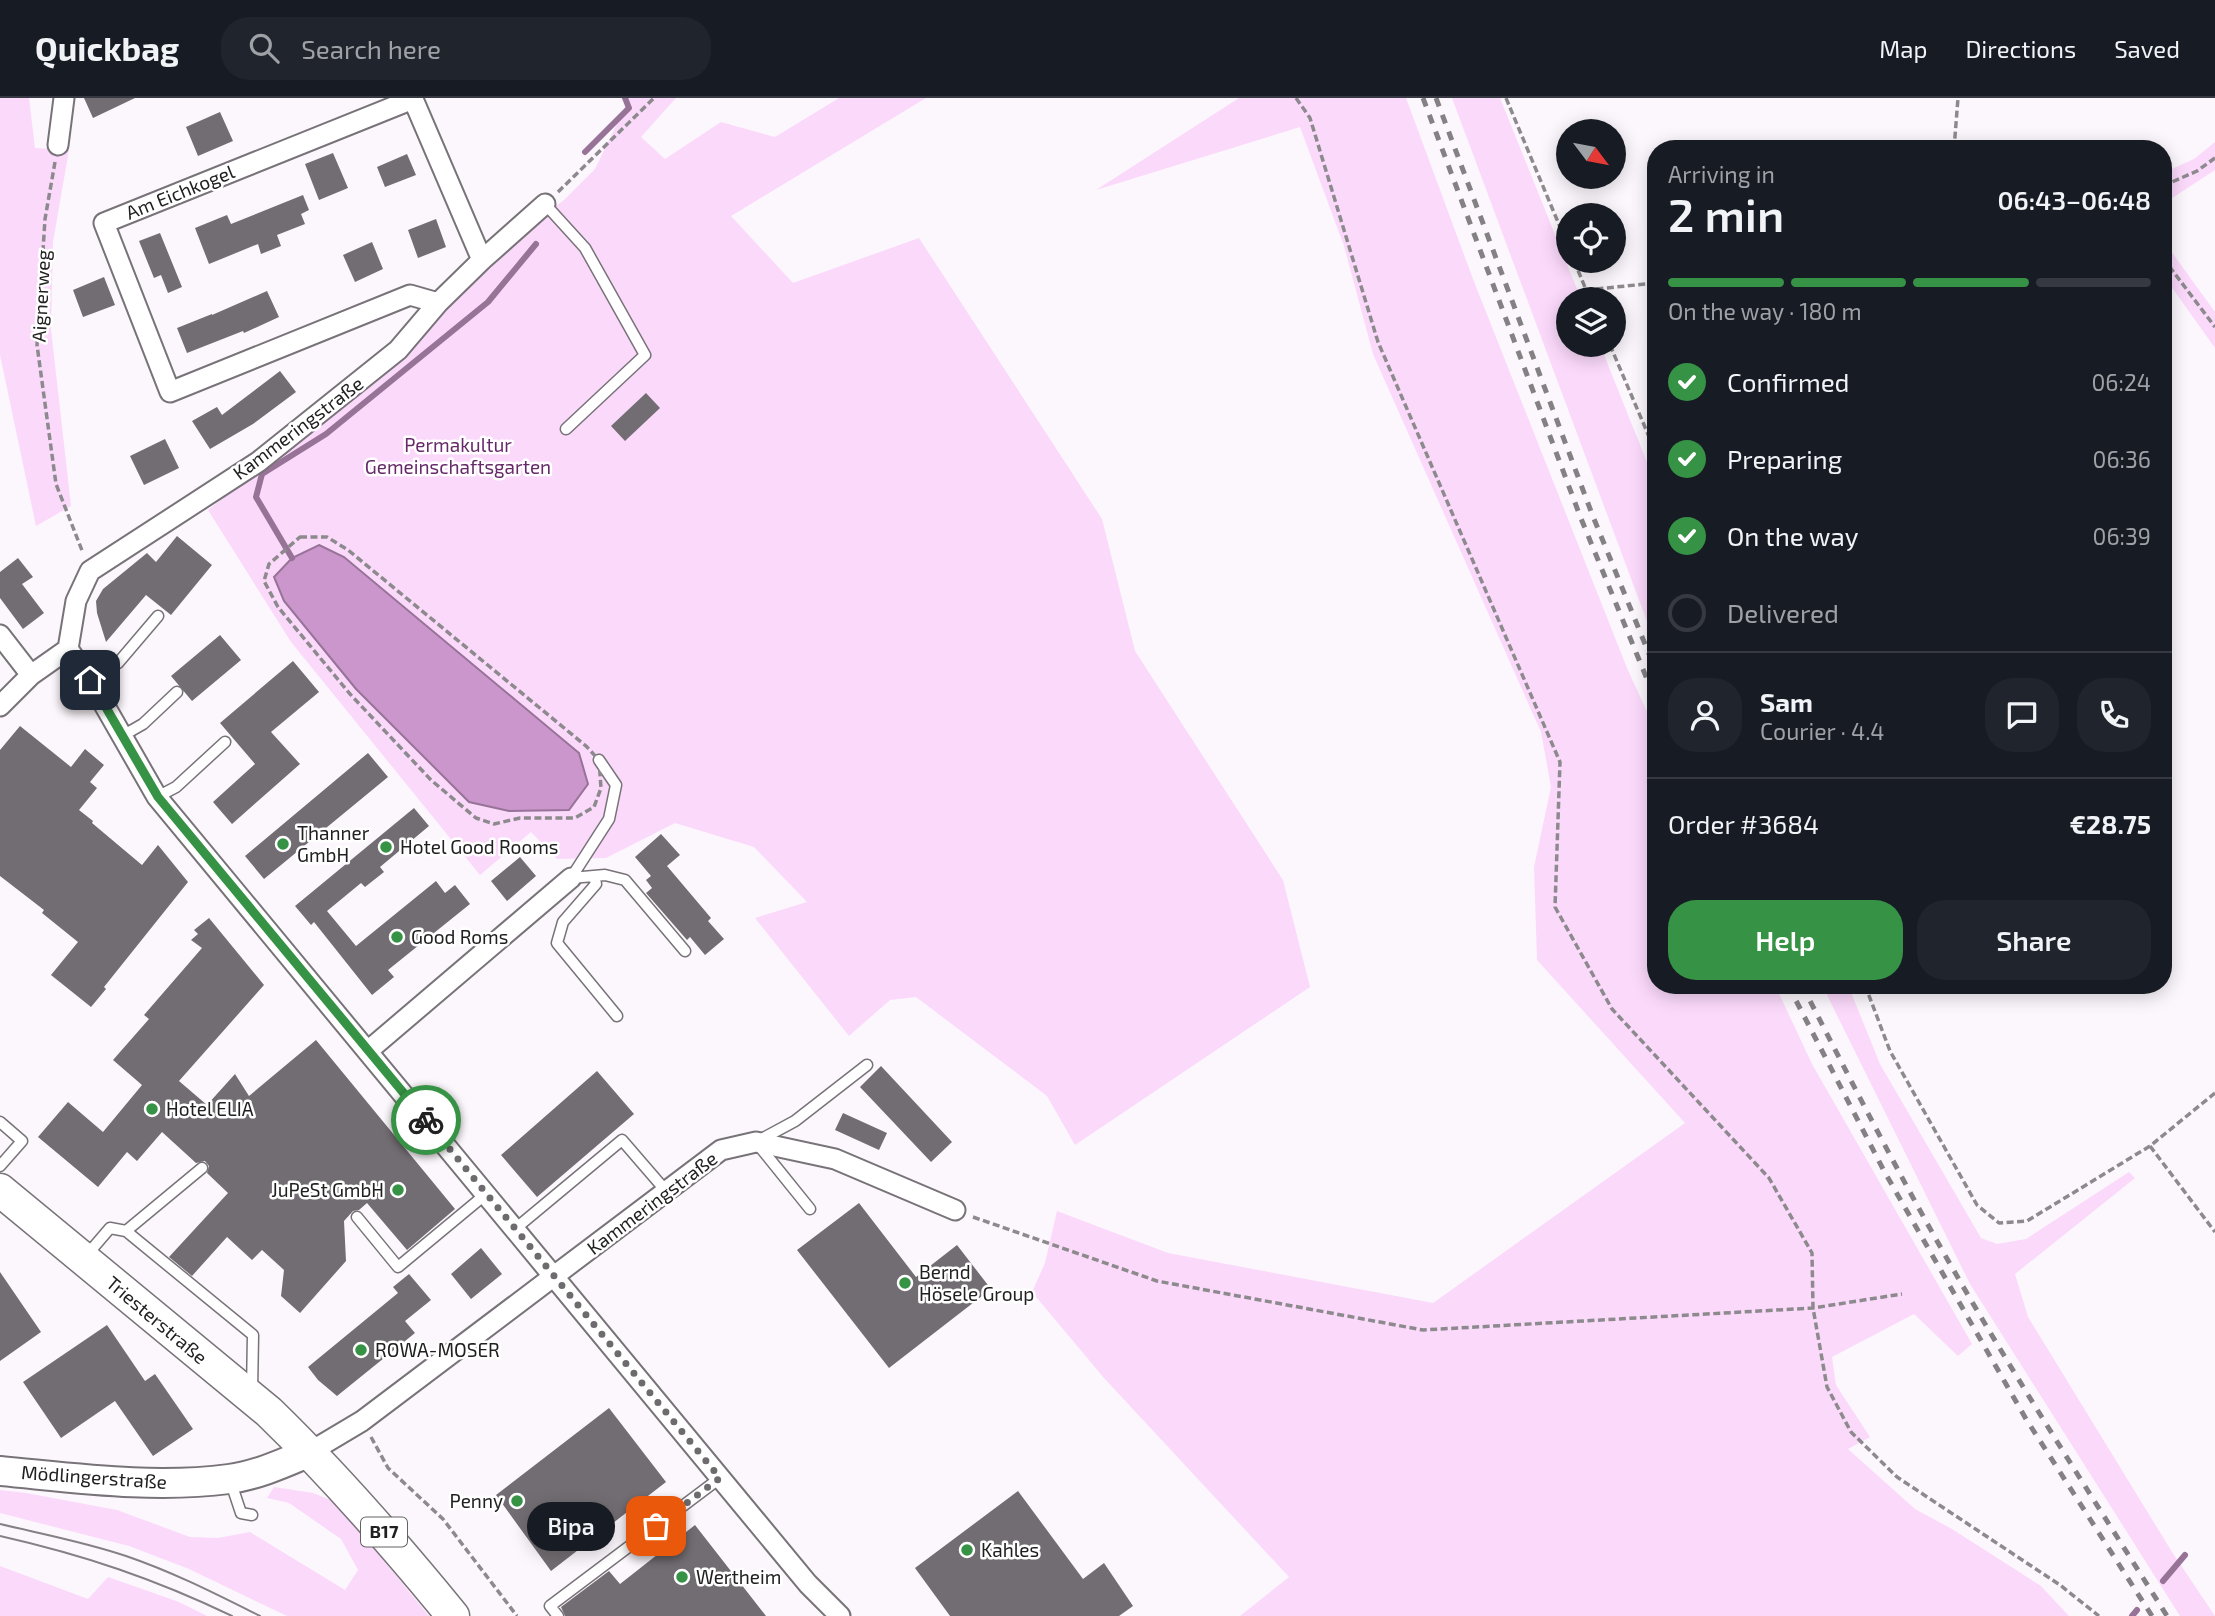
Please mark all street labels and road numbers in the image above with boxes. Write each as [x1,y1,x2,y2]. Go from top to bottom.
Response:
street label: Am Eichkogel [122,159,238,224]
street label: Aignerweg [27,249,54,343]
street label: Kammeringstraße [228,371,367,484]
street label: Kammeringstraße [582,1146,721,1259]
street label: Triesterstraße [102,1271,212,1368]
street label: Mödlingerstraße [20,1460,168,1493]
road number: B17 [361,1518,407,1546]

